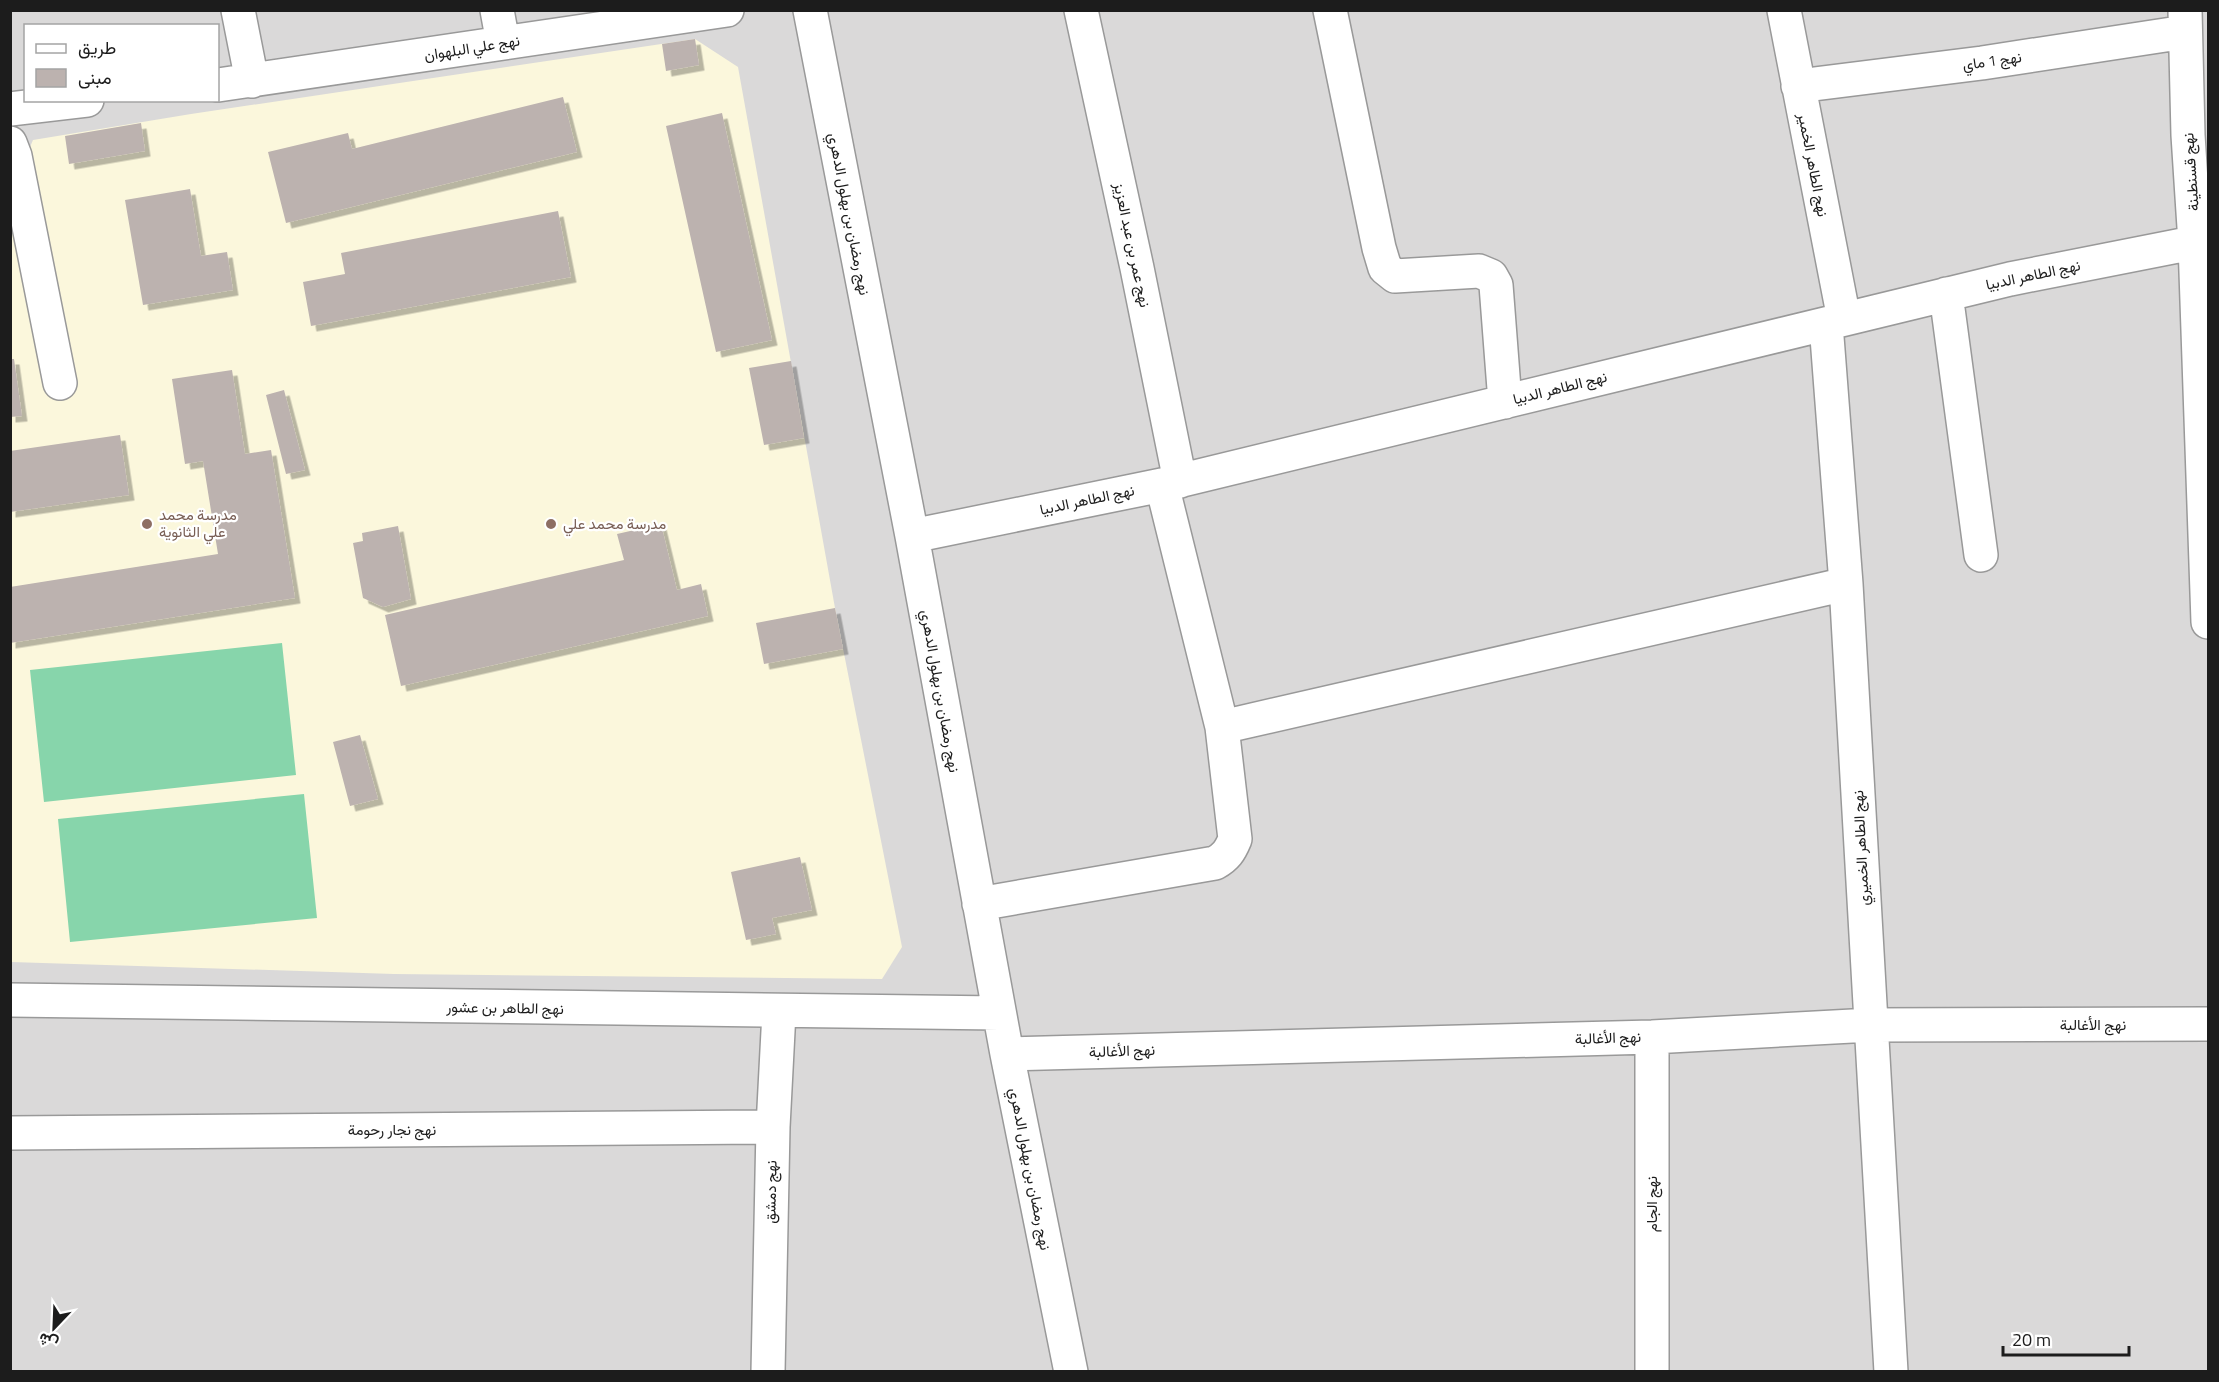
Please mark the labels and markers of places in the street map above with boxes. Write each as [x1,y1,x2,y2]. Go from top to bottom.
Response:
place label: مدرسة محمد علي الثانوية [159,503,237,545]
place label: مدرسة محمد علي [563,512,666,537]
marker: مدرسة محمد علي الثانوية [140,517,154,531]
marker: مدرسة محمد علي [544,517,558,531]

